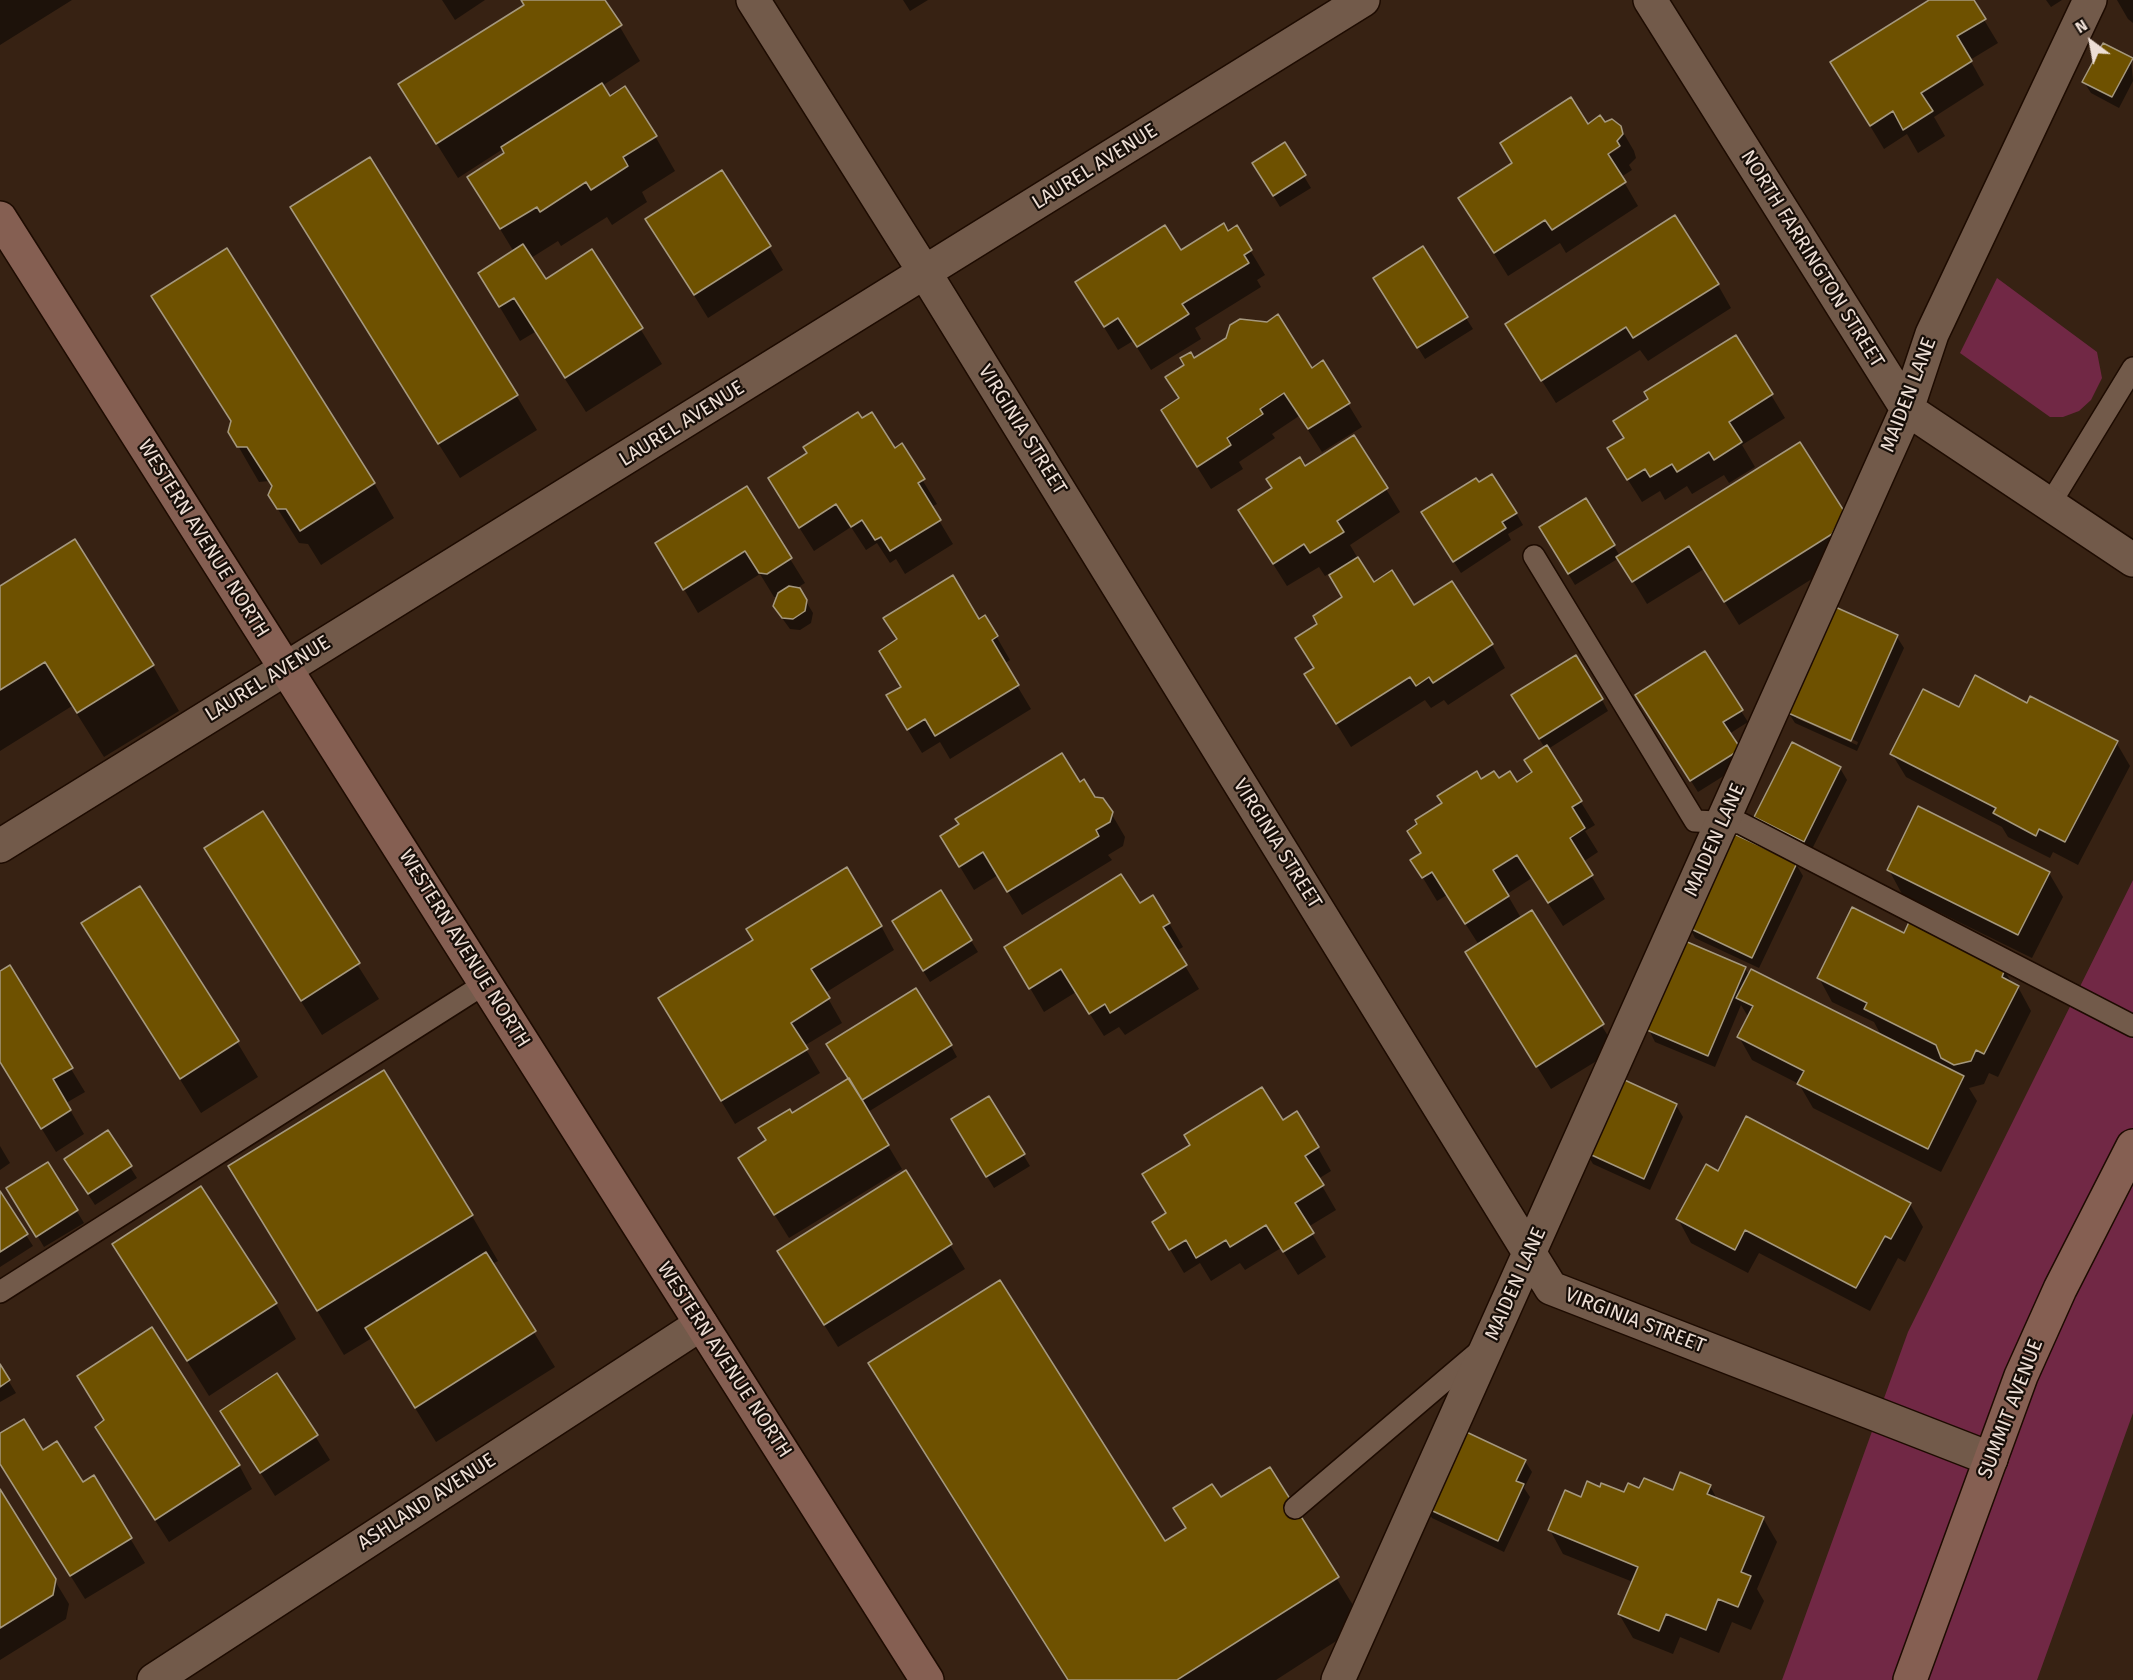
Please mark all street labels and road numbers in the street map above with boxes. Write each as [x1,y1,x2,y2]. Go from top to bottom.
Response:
street label: LAUREL AVENUE [1028,119,1162,215]
street label: NORTH FARRINGTON STREET [1735,146,1889,372]
street label: MAIDEN LANE [1876,334,1942,456]
street label: VIRGINIA STREET [972,361,1072,499]
street label: LAUREL AVENUE [615,376,749,472]
street label: WESTERN AVENUE NORTH [132,436,274,642]
street label: LAUREL AVENUE [201,631,335,727]
street label: VIRGINIA STREET [1227,775,1327,913]
street label: MAIDEN LANE [1679,780,1751,900]
street label: WESTERN AVENUE NORTH [393,846,535,1052]
street label: MAIDEN LANE [1480,1224,1552,1344]
street label: WESTERN AVENUE NORTH [652,1258,796,1462]
street label: VIRGINIA STREET [1561,1283,1709,1359]
street label: SUMMIT AVENUE [1973,1336,2049,1482]
street label: ASHLAND AVENUE [353,1448,501,1556]

